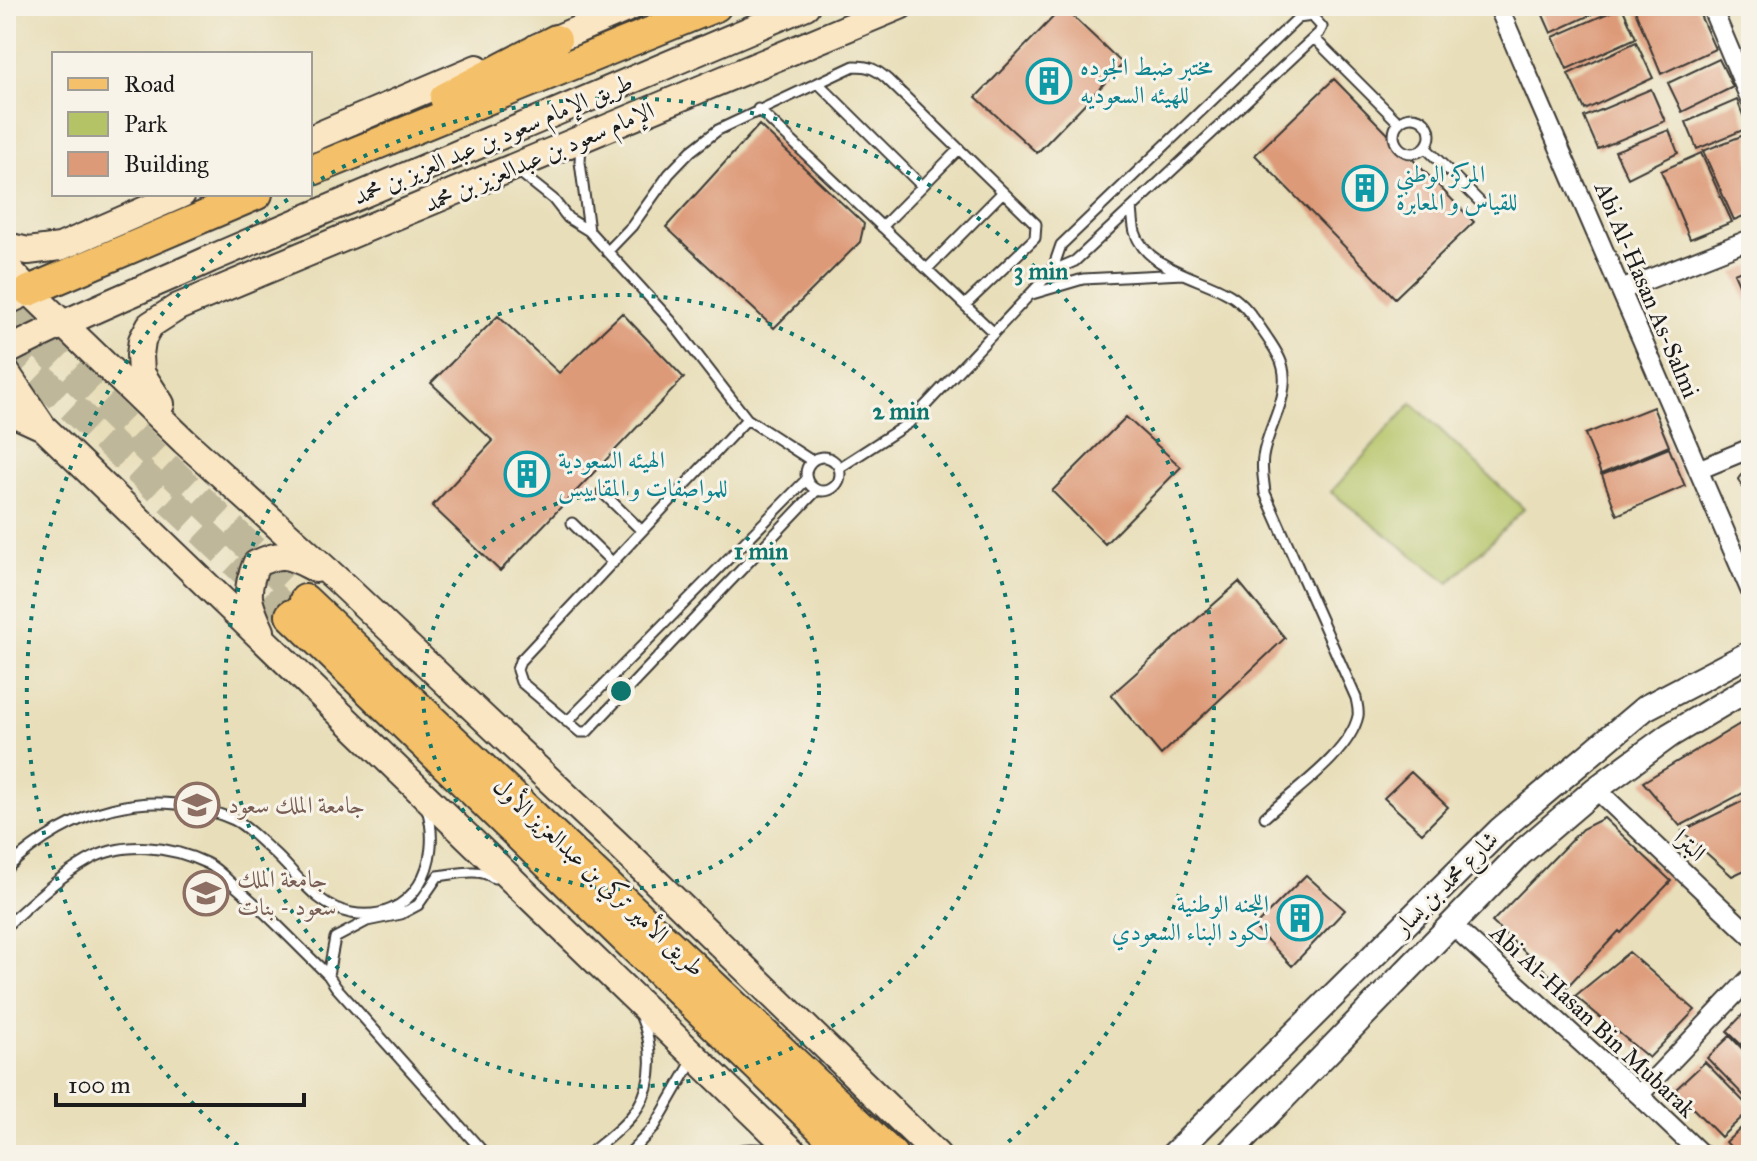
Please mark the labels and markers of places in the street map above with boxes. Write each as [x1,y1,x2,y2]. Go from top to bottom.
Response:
place label: مختبر ضبط الجوده للهيئه السعوديه [1080,52,1213,110]
building icon: مختبر ضبط الجوده للهيئه السعوديه [1025,57,1073,105]
place label: المركز الوطني للقياس و المعابرة [1396,159,1518,217]
building icon: المركز الوطني للقياس و المعابرة [1341,164,1389,212]
place label: الهيئه السعودية للمواصفات و المقاييس [558,445,728,504]
building icon: الهيئه السعودية للمواصفات و المقاييس [503,450,551,498]
centre of rings [607,677,635,705]
school or university icon: جامعة الملك سعود [173,781,221,829]
place label: جامعة الملك سعود [228,790,365,820]
place label: جامعة الملك سعود - بنات [237,864,336,922]
school or university icon: جامعة الملك سعود - بنات [182,869,230,917]
place label: اللجنه الوطنية لكود البناء السعودي [1112,889,1269,951]
building icon: اللجنه الوطنية لكود البناء السعودي [1276,894,1324,942]

